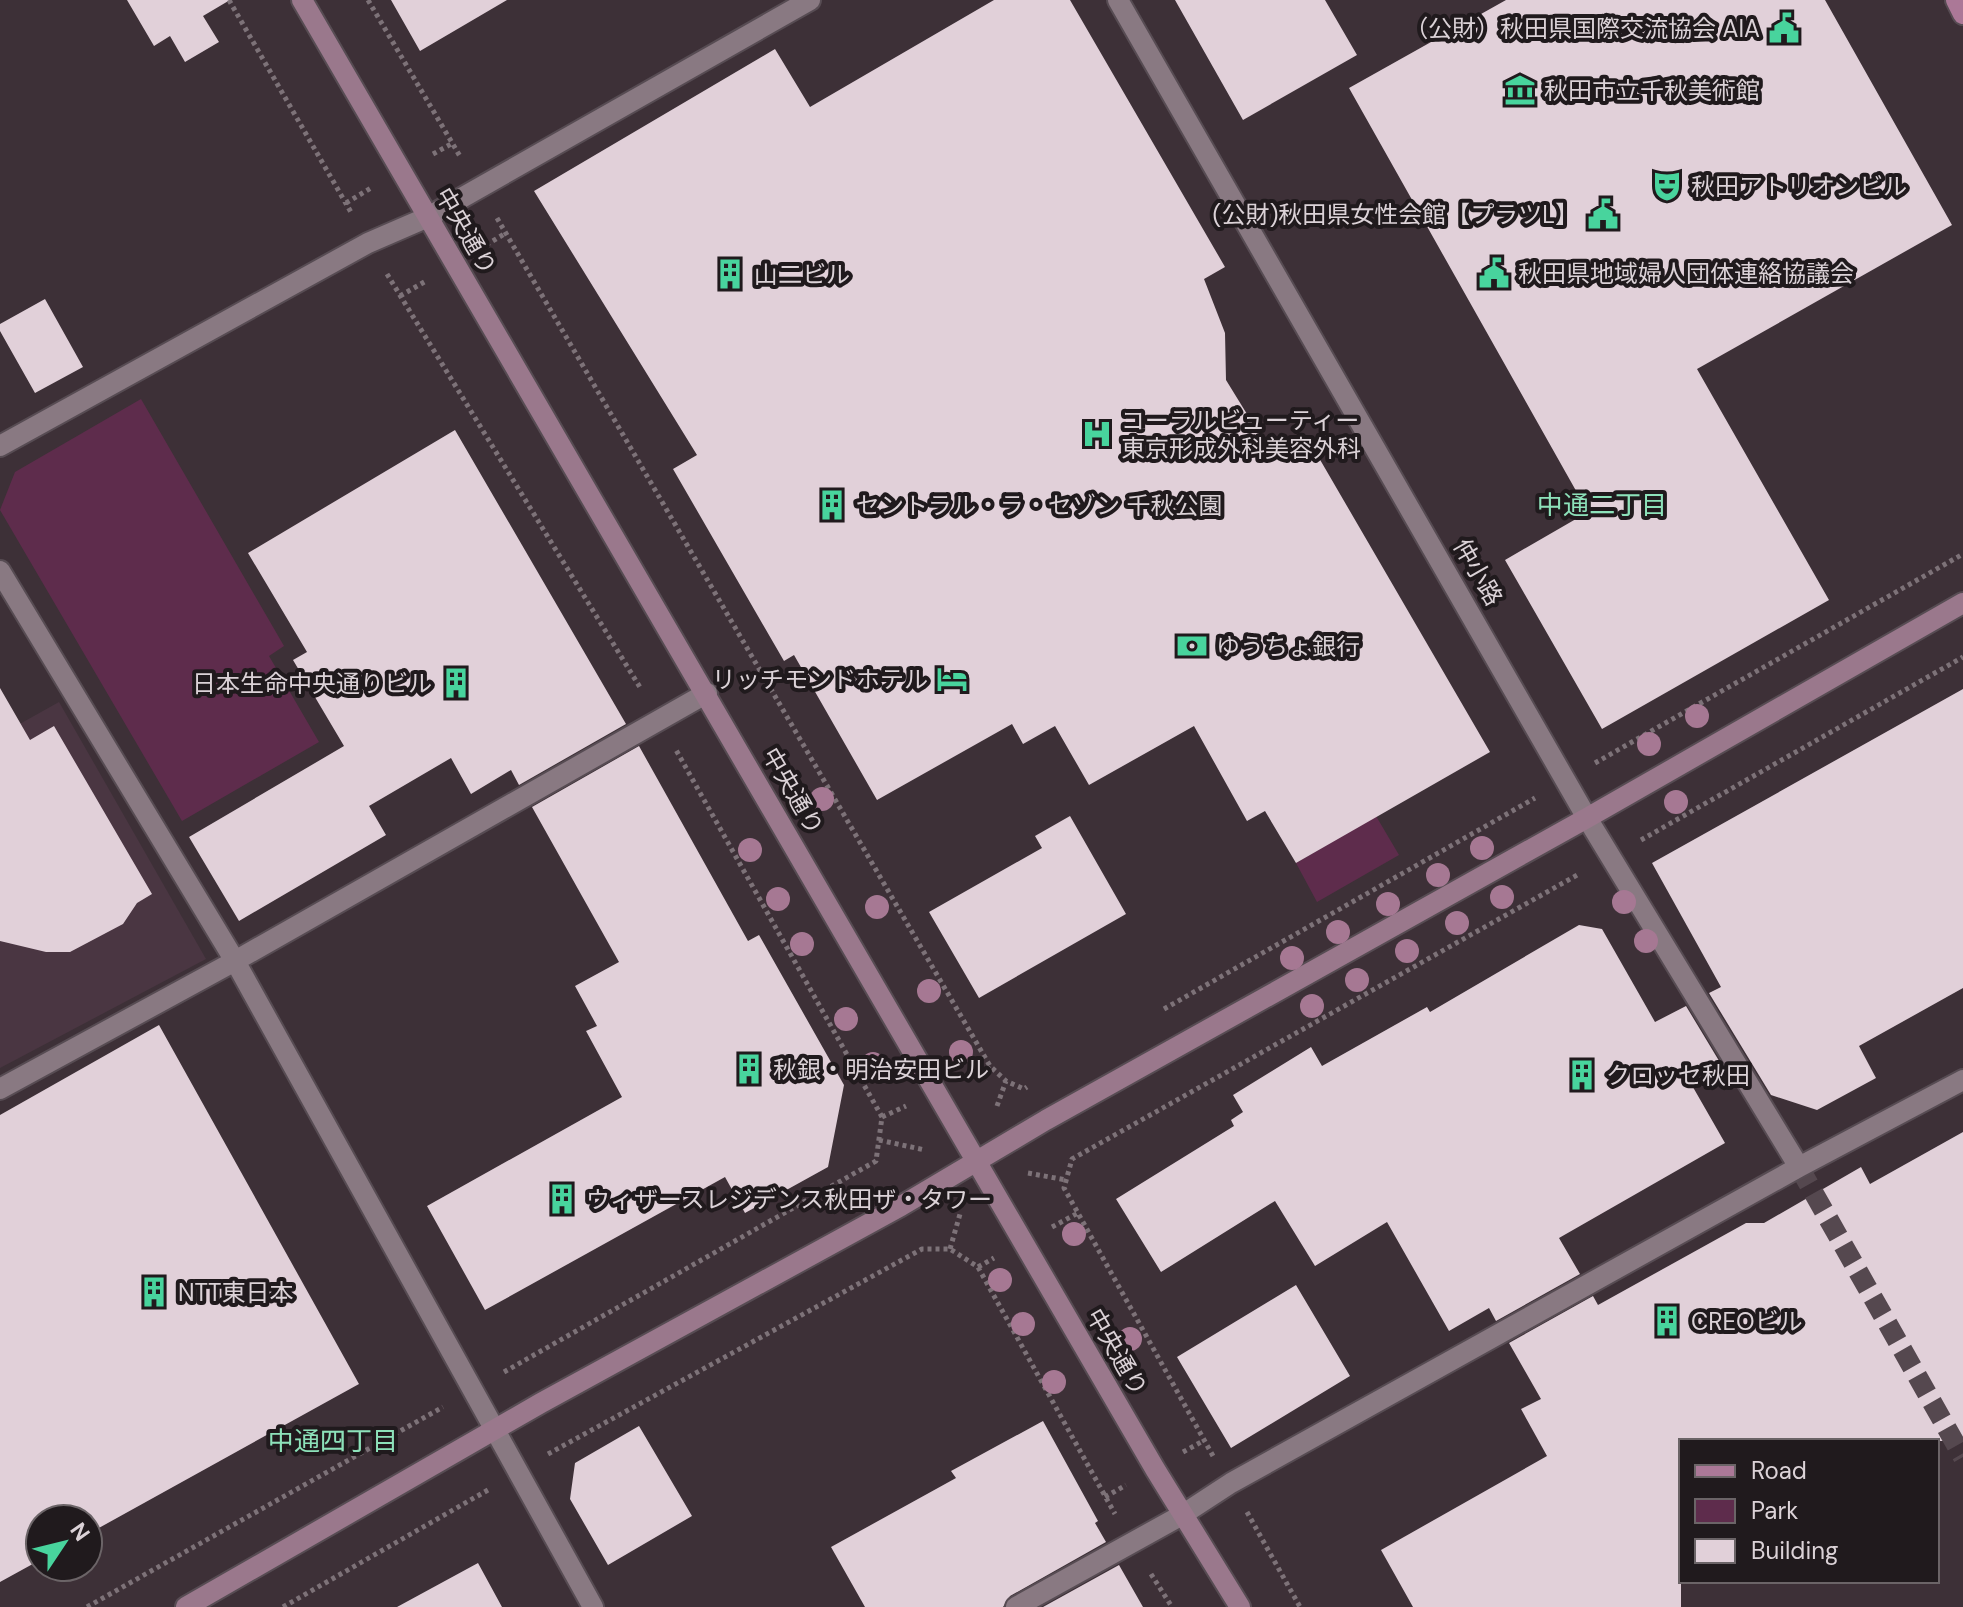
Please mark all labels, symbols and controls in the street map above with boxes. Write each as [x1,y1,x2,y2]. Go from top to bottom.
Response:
public building icon: （公財）秋田県国際交流協会 AIA [1767,11,1801,45]
place label: （公財）秋田県国際交流協会 AIA [1404,13,1760,44]
museum icon: 秋田市立千秋美術館 [1503,73,1537,107]
place label: 秋田市立千秋美術館 [1544,75,1760,106]
theatre icon: 秋田アトリオンビル [1650,169,1684,203]
place label: 秋田アトリオンビル [1691,171,1907,202]
street label: 中央通り [429,182,503,280]
public building icon: (公財)秋田県女性会館【プラツL】 [1586,197,1620,231]
place label: (公財)秋田県女性会館【プラツL】 [1212,199,1579,230]
public building icon: 秋田県地域婦人団体連絡協議会 [1477,256,1511,290]
building icon: 山二ビル [713,257,747,291]
place label: 秋田県地域婦人団体連絡協議会 [1518,258,1854,289]
place label: 山二ビル [754,259,850,290]
place label: コーラルビューティー 東京形成外科美容外科 [1121,405,1361,464]
hospital icon: コーラルビューティー 東京形成外科美容外科 [1080,417,1114,451]
building icon: セントラル・ラ・セゾン 千秋公園 [815,488,849,522]
district label: 中通二丁目 [1537,488,1667,522]
place label: セントラル・ラ・セゾン 千秋公園 [856,490,1222,521]
street label: 仲小路 [1447,533,1509,611]
bank icon: ゆうちょ銀行 [1175,629,1209,663]
place label: ゆうちょ銀行 [1216,631,1360,662]
hotel icon: リッチモンドホテル [935,662,969,696]
place label: リッチモンドホテル [712,664,928,695]
building icon: 日本生命中央通りビル [439,666,473,700]
place label: 日本生命中央通りビル [192,668,432,699]
street label: 中央通り [756,742,830,840]
building icon: 秋銀・明治安田ビル [732,1052,766,1086]
place label: 秋銀・明治安田ビル [773,1054,989,1085]
building icon: クロッセ秋田 [1565,1058,1599,1092]
place label: クロッセ秋田 [1606,1060,1750,1091]
building icon: ウィザースレジデンス秋田ザ・タワー [545,1182,579,1216]
place label: ウィザースレジデンス秋田ザ・タワー [586,1184,992,1215]
building icon: NTT東日本 [137,1275,171,1309]
place label: NTT東日本 [178,1277,294,1308]
street label: 中央通り [1080,1303,1154,1401]
building icon: CREOビル [1650,1304,1684,1338]
place label: CREOビル [1691,1306,1803,1337]
district label: 中通四丁目 [268,1424,398,1458]
legend [1679,1439,1939,1583]
text: Road [1751,1455,1807,1486]
text: Park [1751,1495,1798,1526]
north arrow [24,1503,104,1583]
text: N [63,1517,96,1547]
text: Building [1751,1535,1838,1566]

